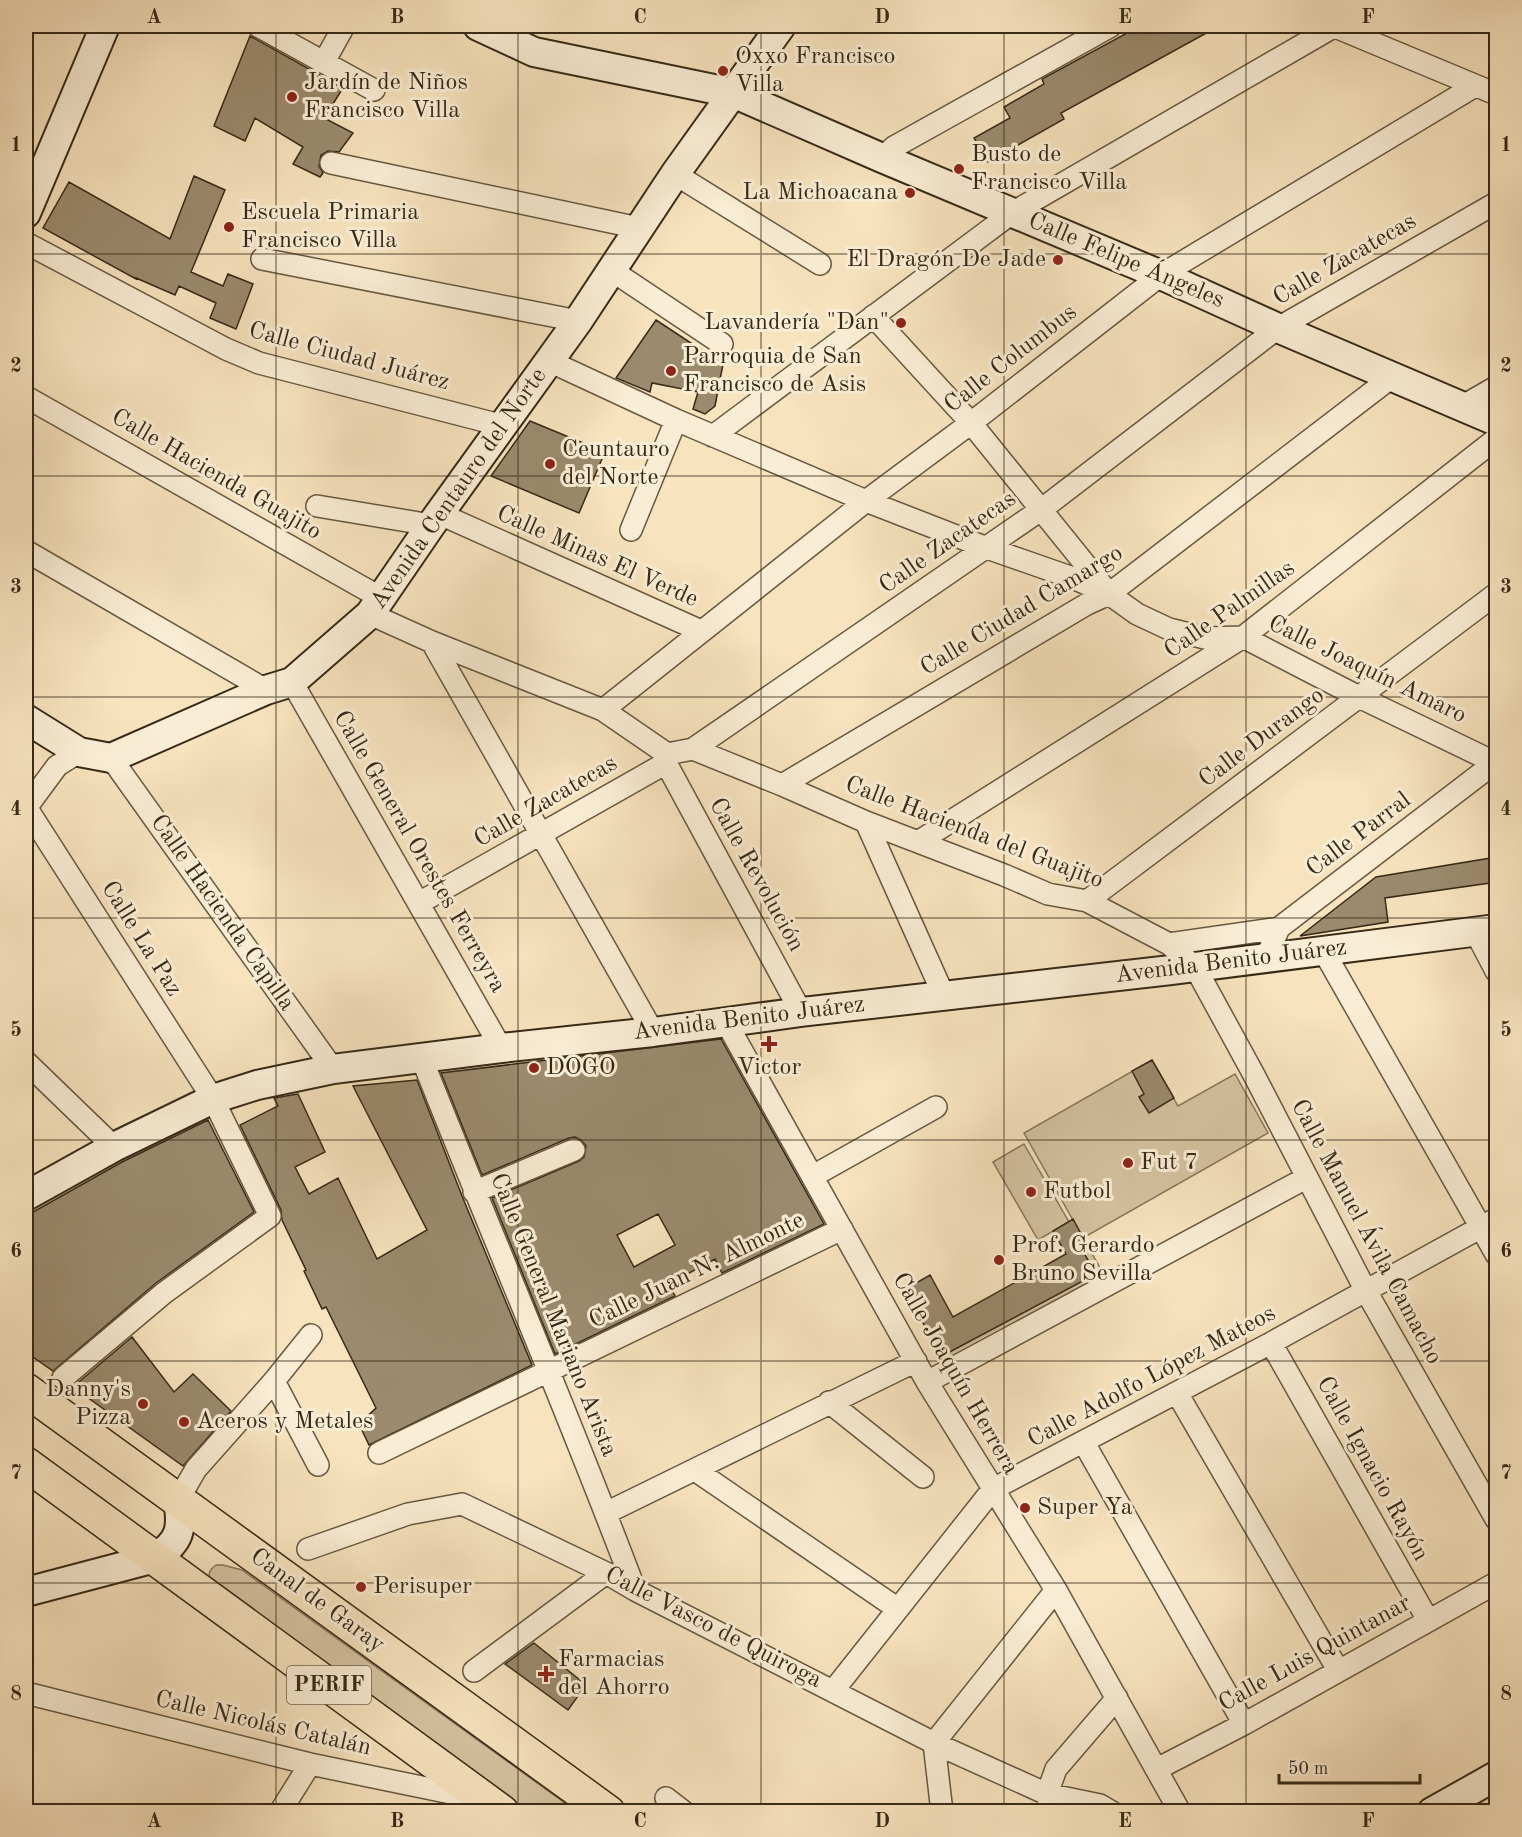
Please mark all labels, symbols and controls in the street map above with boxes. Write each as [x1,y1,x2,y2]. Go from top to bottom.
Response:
text: A [146,8,162,28]
text: B [390,8,404,28]
text: C [633,8,647,28]
text: D [874,8,890,28]
text: E [1118,8,1132,28]
text: F [1361,8,1375,28]
place label: Oxxo Francisco Villa [735,45,895,97]
marker: Oxxo Francisco Villa [716,64,730,78]
place label: Jardín de Niños Francisco Villa [304,71,468,123]
marker: Jardín de Niños Francisco Villa [285,90,299,104]
text: 1 [10,136,22,156]
text: 1 [1500,136,1512,156]
place label: Busto de Francisco Villa [971,143,1127,195]
marker: Busto de Francisco Villa [952,162,966,176]
place label: La Michoacana [742,181,898,205]
marker: La Michoacana [903,186,917,200]
place label: Escuela Primaria Francisco Villa [241,201,419,253]
street label: Calle Felipe Ángeles [1024,205,1229,313]
street label: Calle Zacatecas [1269,209,1421,311]
marker: Escuela Primaria Francisco Villa [222,220,236,234]
place label: El Dragón De Jade [846,248,1046,272]
marker: El Dragón De Jade [1051,253,1065,267]
street label: Calle Columbus [940,300,1082,418]
place label: Lavandería "Dan" [704,311,889,335]
marker: Lavandería "Dan" [894,316,908,330]
street label: Calle Ciudad Juárez [246,319,452,395]
place label: Parroquia de San Francisco de Asis [683,345,866,397]
text: 2 [10,357,22,377]
text: 2 [1500,357,1512,377]
street label: Avenida Centauro del Norte [367,364,551,614]
marker: Parroquia de San Francisco de Asis [664,364,678,378]
street label: Calle Hacienda Guajito [107,405,325,545]
place label: Ceuntauro del Norte [562,438,670,490]
marker: Ceuntauro del Norte [543,457,557,471]
street label: Calle Zacatecas [875,487,1021,599]
street label: Calle Minas El Verde [493,502,701,612]
street label: Calle Ciudad Camargo [917,541,1127,681]
street label: Calle Palmillas [1160,556,1300,664]
text: 3 [10,578,22,598]
text: 3 [1500,578,1512,598]
street label: Calle Joaquín Amaro [1264,612,1470,728]
street label: Calle Durango [1195,683,1329,793]
street label: Calle General Orestes Ferreyra [328,707,510,997]
street label: Calle Zacatecas [470,751,622,853]
street label: Calle Hacienda del Guajito [841,773,1107,893]
street label: Calle Parral [1302,788,1416,882]
street label: Calle Revolución [704,794,808,956]
text: 4 [10,800,22,820]
text: 4 [1500,800,1512,820]
street label: Calle Hacienda Capilla [145,811,299,1015]
street label: Calle La Paz [96,877,186,1001]
street label: Avenida Benito Juárez [1114,936,1348,988]
street label: Avenida Benito Juárez [632,993,866,1045]
text: 5 [10,1020,22,1041]
text: 5 [1500,1020,1512,1041]
marker: Victor [762,1037,776,1051]
place label: DOGO [546,1056,616,1080]
place label: Victor [737,1056,801,1080]
marker: DOGO [527,1061,541,1075]
street label: Calle Manuel Ávila Camacho [1286,1094,1450,1368]
place label: Fut 7 [1140,1151,1198,1175]
marker: Fut 7 [1121,1156,1135,1170]
street label: Calle General Mariano Arista [485,1170,621,1460]
place label: Futbol [1043,1180,1111,1204]
marker: Futbol [1024,1185,1038,1199]
street label: Calle Juan N. Almonte [586,1208,808,1334]
place label: Prof. Gerardo Bruno Sevilla [1011,1234,1155,1286]
text: 6 [10,1242,22,1262]
text: 6 [1500,1242,1512,1262]
marker: Prof. Gerardo Bruno Sevilla [992,1253,1006,1267]
street label: Calle Joaquín Herrera [887,1269,1023,1479]
street label: Calle Adolfo López Mateos [1024,1301,1280,1453]
street label: Calle Ignacio Rayón [1311,1373,1433,1565]
place label: Danny's Pizza [46,1378,131,1430]
marker: Danny's Pizza [136,1397,150,1411]
place label: Aceros y Metales [196,1410,374,1434]
marker: Aceros y Metales [177,1415,191,1429]
text: 7 [10,1464,22,1484]
text: 7 [1500,1464,1512,1484]
place label: Super Ya [1037,1496,1133,1520]
marker: Super Ya [1018,1501,1032,1515]
street label: Canal de Garay [245,1544,389,1658]
street label: Calle Vasco de Quiroga [601,1563,825,1693]
place label: Perisuper [373,1575,472,1599]
marker: Perisuper [354,1580,368,1594]
street label: Calle Luis Quintanar [1215,1591,1415,1717]
place label: Farmacias del Ahorro [558,1648,670,1700]
road number: PERIF [287,1666,371,1704]
marker: Farmacias del Ahorro [539,1667,553,1681]
text: 8 [10,1685,22,1705]
text: 8 [1500,1685,1512,1705]
street label: Calle Nicolás Catalán [153,1687,373,1761]
scale bar [1279,1747,1420,1785]
text: 50 m [1288,1760,1328,1778]
text: A [146,1812,162,1832]
text: B [390,1812,404,1832]
text: C [633,1812,647,1832]
text: D [874,1812,890,1832]
text: E [1118,1812,1132,1832]
text: F [1361,1812,1375,1832]

